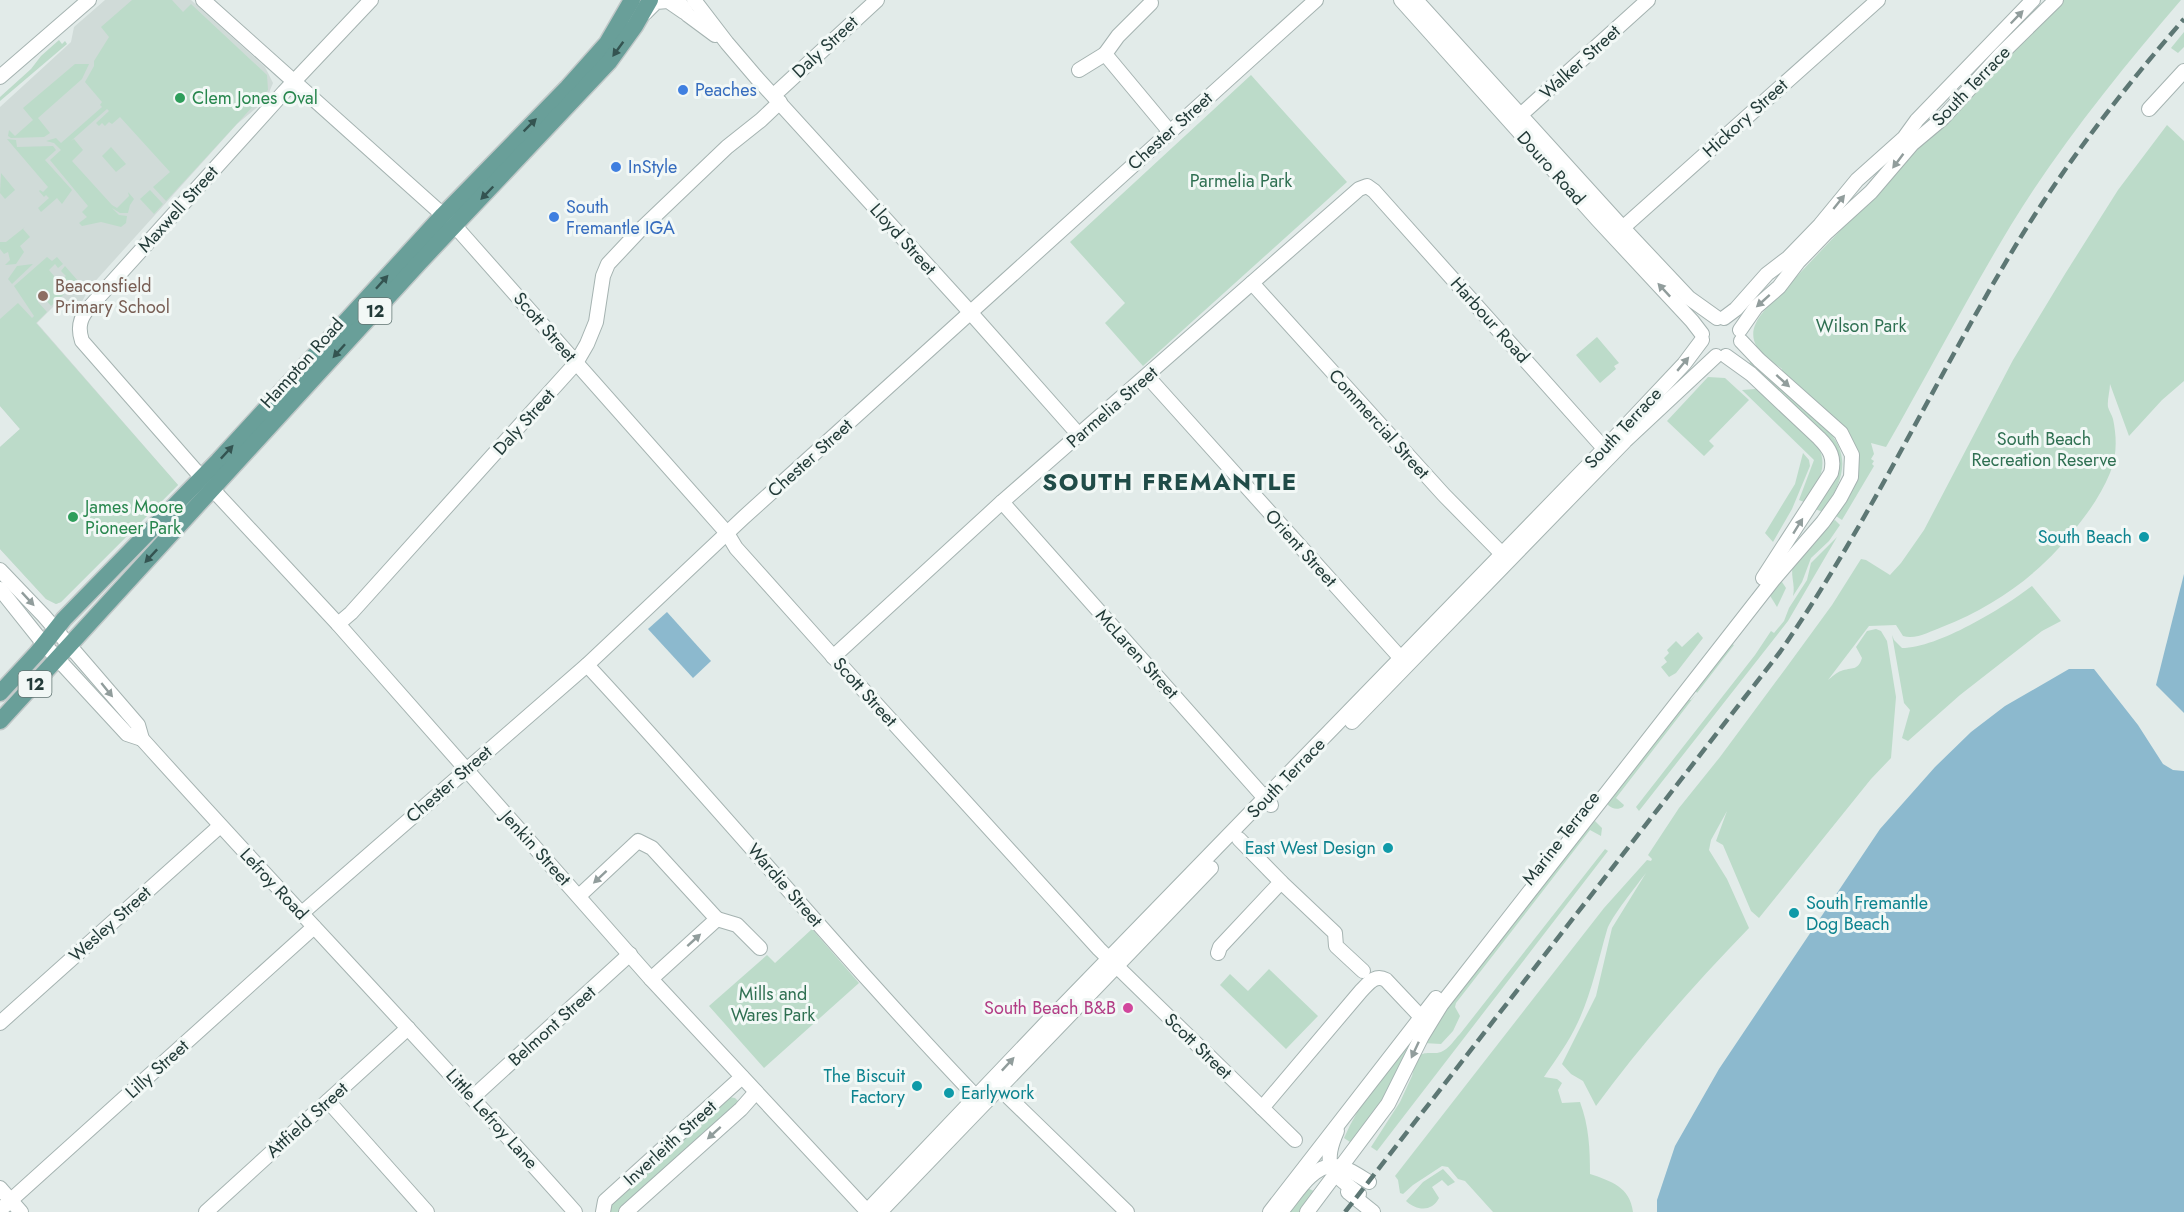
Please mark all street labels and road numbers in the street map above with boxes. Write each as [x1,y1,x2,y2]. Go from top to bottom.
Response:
street label: Daly Street [786,9,864,84]
street label: Walker Street [1534,18,1626,105]
street label: South Terrace [1926,40,2016,132]
street label: Hickory Street [1697,72,1794,163]
street label: Chester Street [1122,85,1219,176]
street label: Douro Road [1511,125,1591,211]
street label: Maxwell Street [132,159,225,258]
street label: Lloyd Street [864,197,943,281]
street label: Harbour Road [1444,271,1536,369]
street label: Scott Street [507,286,583,368]
road number: 12 [358,298,392,324]
street label: Hampton Road [254,312,350,414]
street label: Parmelia Street [1061,360,1164,454]
street label: Commercial Street [1323,363,1436,485]
street label: South Terrace [1578,381,1668,475]
street label: Daly Street [487,383,561,461]
street label: Chester Street [762,412,859,503]
street label: Orient Street [1259,503,1343,593]
street label: McLaren Street [1090,603,1185,705]
street label: Scott Street [827,652,904,733]
road number: 12 [18,671,51,697]
street label: South Terrace [1241,732,1331,824]
street label: Chester Street [400,739,498,829]
street label: Marine Terrace [1516,785,1606,891]
street label: Jenkin Street [494,803,577,892]
street label: Wardie Street [741,837,829,933]
street label: Lefroy Road [234,842,314,926]
street label: Wesley Street [63,880,157,968]
street label: Belmont Street [503,979,602,1072]
street label: Scott Street [1158,1007,1238,1085]
street label: Lilly Street [120,1033,195,1105]
street label: Little Lefroy Lane [440,1063,544,1175]
street label: Attfield Street [260,1076,354,1164]
street label: Inverleith Street [618,1094,723,1192]

